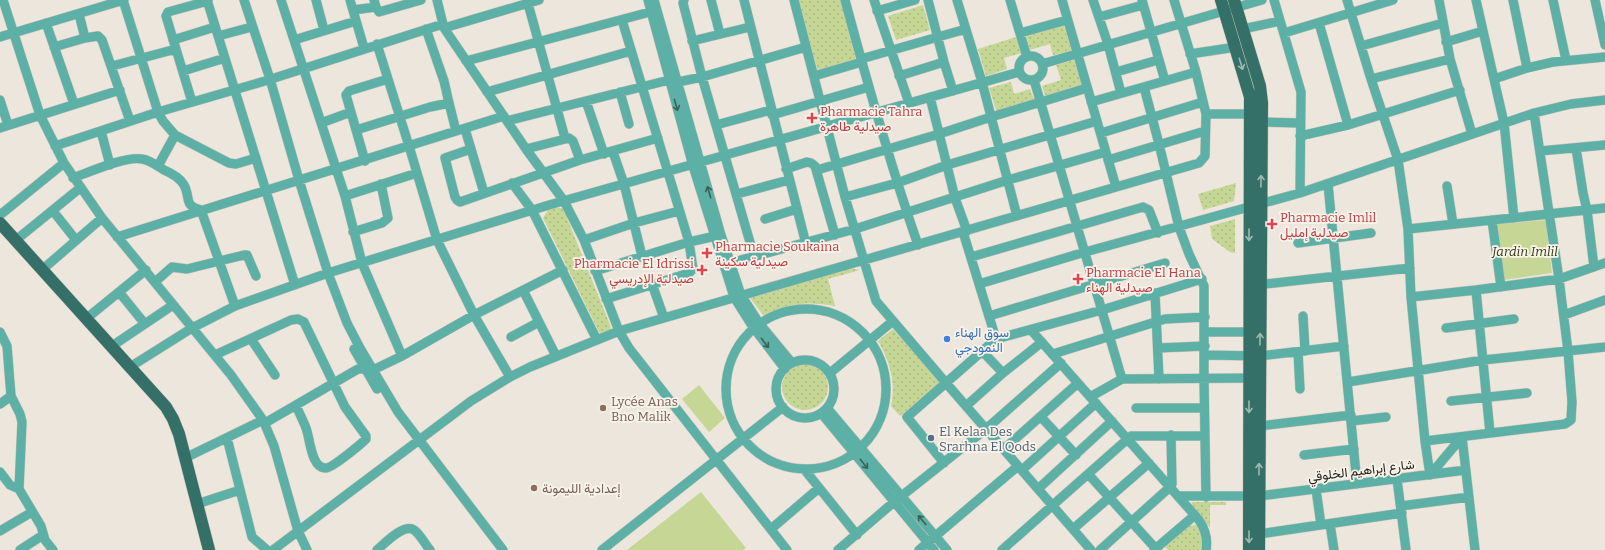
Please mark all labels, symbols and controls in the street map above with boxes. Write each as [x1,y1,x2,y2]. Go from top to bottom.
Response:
one-way arrow [1238,57,1245,70]
one-way arrow [673,99,680,112]
place label: Pharmacie Tahra صيدلية طاهرة [820,104,922,135]
marker: Pharmacie Tahra صيدلية طاهرة [807,113,817,123]
one-way arrow [1257,175,1265,188]
one-way arrow [705,186,712,199]
place label: Pharmacie Imlil صيدلية إمليل [1280,210,1377,242]
marker: Pharmacie Imlil صيدلية إمليل [1267,219,1277,229]
one-way arrow [1245,228,1253,241]
place label: Pharmacie Soukaina صيدلية سكينة [715,239,839,269]
park label: Jardin Imlil [1491,244,1558,259]
marker: Pharmacie Soukaina صيدلية سكينة [702,248,712,258]
place label: Pharmacie El Idrissi صيدلية الإدريسي [574,256,694,289]
marker: Pharmacie El Idrissi صيدلية الإدريسي [697,265,707,275]
place label: Pharmacie El Hana صيدلية الهناء [1086,265,1201,296]
marker: Pharmacie El Hana صيدلية الهناء [1073,274,1083,284]
place label: سوق الهناء النمودجي [955,325,1009,358]
one-way arrow [1256,333,1264,346]
marker: سوق الهناء النمودجي [942,334,952,344]
one-way arrow [761,338,769,349]
place label: Lycée Anas Bno Malik [611,394,678,424]
one-way arrow [1245,400,1253,413]
marker: Lycée Anas Bno Malik [598,403,608,413]
place label: El Kelaa Des Srarhna El Qods [939,424,1036,454]
marker: El Kelaa Des Srarhna El Qods [926,433,936,443]
street label: شارع إبراهيم الخلوقي [1307,457,1416,487]
one-way arrow [860,459,868,470]
one-way arrow [1255,463,1263,476]
place label: إعدادية الليمونة [542,481,621,498]
marker: إعدادية الليمونة [529,483,539,493]
one-way arrow [917,515,926,525]
one-way arrow [1245,530,1253,543]

